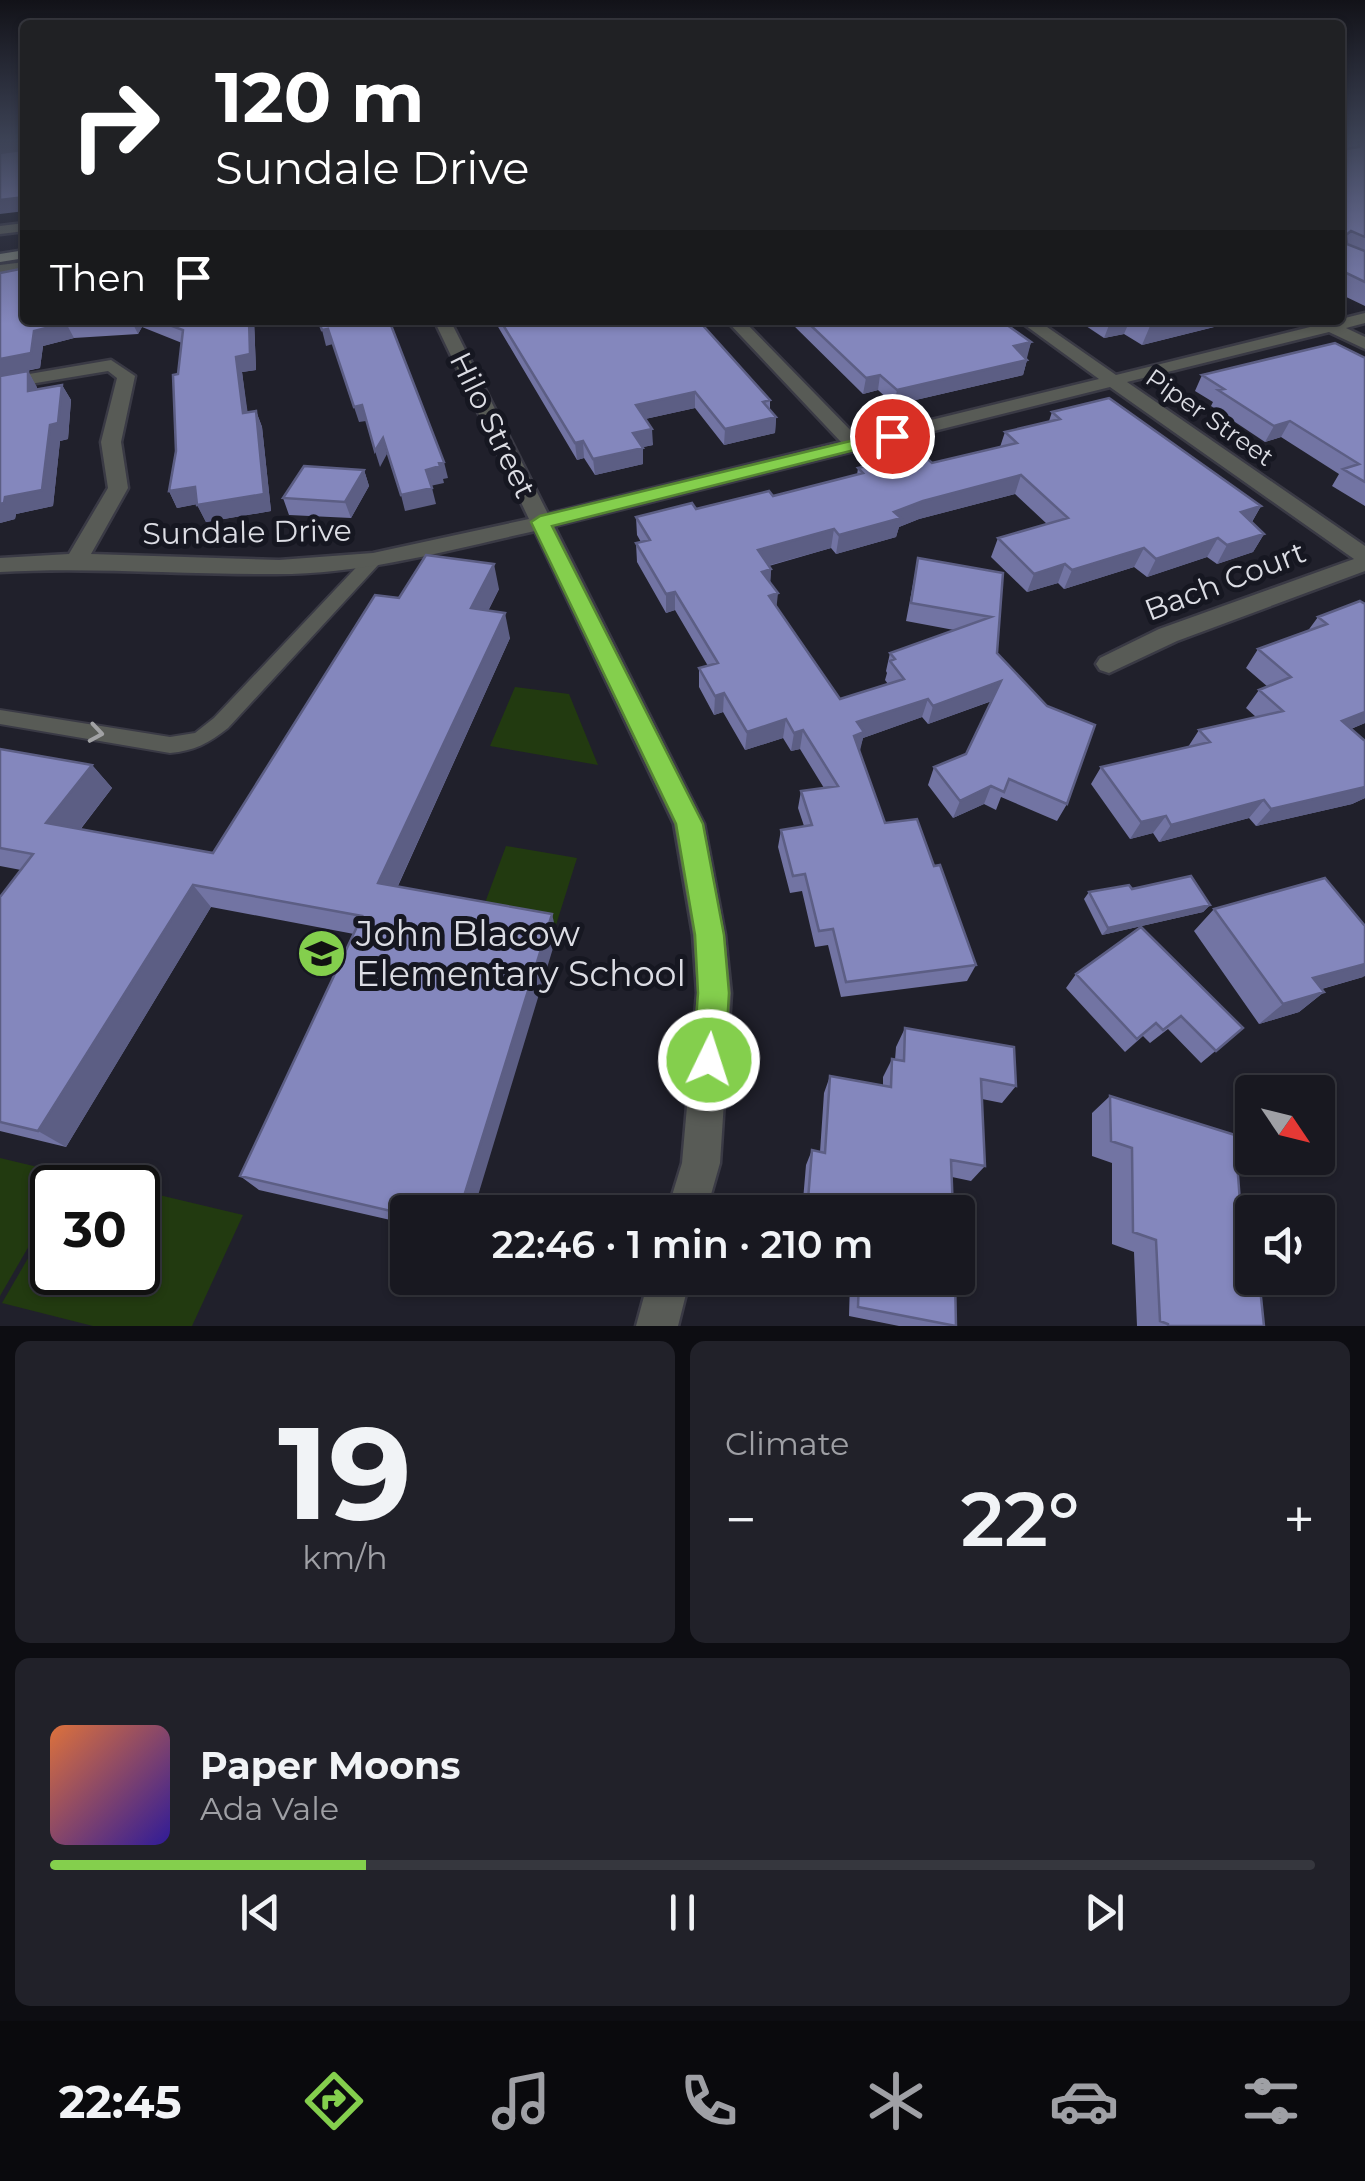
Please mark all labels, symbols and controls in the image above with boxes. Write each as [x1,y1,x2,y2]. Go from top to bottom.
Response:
text: 120 m [215,54,425,140]
icon: right [50,60,180,190]
text: Sundale Drive [215,140,529,195]
icon: arrive [166,250,221,305]
text: Then [50,254,146,301]
street label: Hilo Street [442,346,544,504]
street label: Piper Street [1140,362,1280,472]
pin [850,394,935,479]
icon: arrive [865,409,920,464]
street label: Sundale Drive [142,512,352,552]
street label: Bach Court [1139,533,1311,629]
one-way arrow [88,722,104,743]
place label: John Blacow Elementary School [355,912,686,995]
school or university icon: John Blacow Elementary School [295,927,347,979]
position arrow [657,1008,761,1112]
north arrow [1235,1075,1335,1175]
map controls [1235,1075,1335,1295]
speed limit sign: 30 [30,1165,160,1295]
button: sound [1235,1195,1335,1295]
text: 22:46 · 1 min · 210 m [492,1221,873,1268]
text: 19 [278,1393,412,1552]
text: Climate [725,1424,849,1463]
text: 22° [961,1473,1079,1565]
text: − [725,1486,757,1553]
text: + [1283,1486,1315,1553]
text: km/h [302,1538,388,1577]
text: Paper Moons [200,1742,461,1789]
text: Ada Vale [200,1789,339,1828]
icon: previous [233,1885,288,1940]
icon: pause [655,1885,710,1940]
icon: next [1077,1885,1132,1940]
icon: directions [299,2066,369,2136]
icon: music [486,2066,556,2136]
icon: phone [674,2066,744,2136]
icon: climate [861,2066,931,2136]
icon: car [1049,2066,1119,2136]
icon: filters [1236,2066,1306,2136]
text: 22:45 [59,2074,181,2129]

